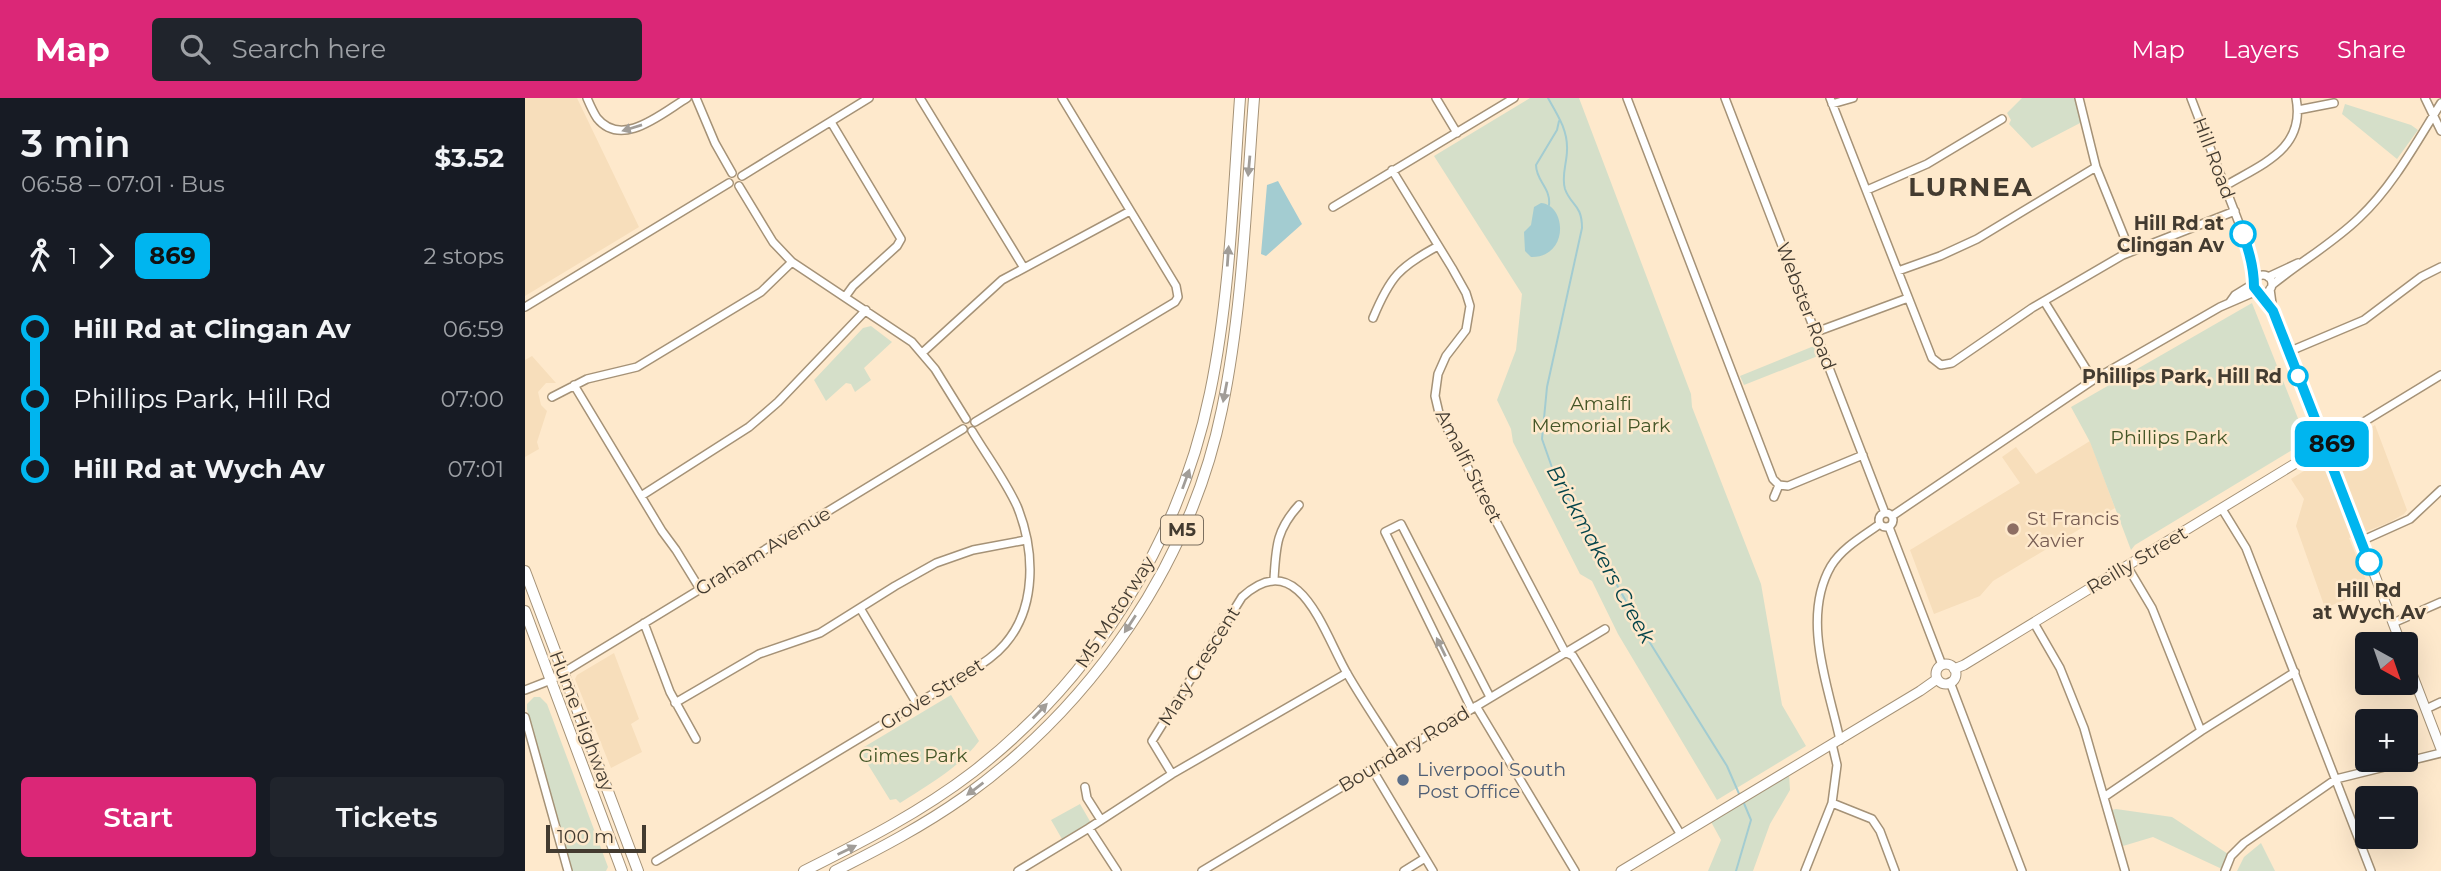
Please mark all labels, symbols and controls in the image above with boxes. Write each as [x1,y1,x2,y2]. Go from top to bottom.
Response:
search box [152,18,642,81]
text: Map [35,29,110,69]
icon: search [176,30,214,68]
text: Search here [232,33,386,65]
text: Map [2131,35,2185,64]
text: Layers [2223,35,2299,64]
text: Share [2337,35,2406,64]
street label: Hill Road [2188,114,2240,202]
text: 3 min [21,120,131,167]
one-way arrow [622,123,643,133]
text: $3.52 [435,142,504,174]
one-way arrow [1243,155,1254,177]
text: 06:58 – 07:01 · Bus [21,170,225,198]
district label: LURNEA [1908,171,2034,203]
place label: Hill Rd at Clingan Av [2117,212,2225,257]
marker: Hill Rd at Clingan Av [2230,221,2256,247]
icon: walk [21,237,59,275]
icon: forward [87,237,125,275]
street label: Webster Road [1771,239,1841,373]
text: 869 [149,241,196,270]
text: 1 [69,242,77,270]
text: 2 stops [424,242,504,270]
one-way arrow [1222,245,1233,267]
text: Hill Rd at Clingan Av [73,313,351,345]
text: 06:59 [443,315,504,343]
place label: Phillips Park, Hill Rd [2082,365,2282,388]
marker: Phillips Park, Hill Rd [2288,366,2308,386]
one-way arrow [1220,381,1231,403]
text: Phillips Park, Hill Rd [73,383,332,415]
text: 07:00 [441,385,504,413]
park label: Amalfi Memorial Park [1532,392,1671,437]
street label: Amalfi Street [1431,406,1508,527]
line badge: 869 [2292,421,2372,467]
park label: Phillips Park [2110,426,2228,449]
text: 869 [2309,429,2355,458]
text: Hill Rd at Wych Av [73,453,325,485]
text: 07:01 [447,455,504,483]
water label: Brickmakers Creek [1542,460,1661,649]
one-way arrow [1181,468,1192,489]
street label: Graham Avenue [691,502,835,600]
place label: St Francis Xavier [2027,507,2119,552]
road number: M5 [1161,516,1203,544]
marker: St Francis Xavier [2005,521,2021,537]
street label: Reilly Street [2083,521,2192,599]
marker: Hill Rd at Wych Av [2356,549,2382,575]
street label: M5 Motorway [1070,551,1160,672]
place label: Hill Rd at Wych Av [2312,579,2426,624]
street label: Mary Crescent [1153,602,1245,730]
one-way arrow [1124,614,1137,633]
north arrow [2355,632,2419,695]
map controls [2355,632,2418,849]
one-way arrow [1435,637,1447,657]
street label: Hume Highway [545,648,620,795]
street label: Grove Street [876,653,988,735]
street label: Boundary Road [1334,701,1474,797]
one-way arrow [1032,703,1049,720]
button: + [2355,709,2418,772]
park label: Gimes Park [858,744,968,767]
place label: Liverpool South Post Office [1417,758,1566,803]
marker: Liverpool South Post Office [1395,772,1411,788]
button: Start [21,777,256,857]
button: Tickets [270,777,504,857]
one-way arrow [967,781,985,796]
button: − [2355,786,2418,849]
scale bar [546,822,646,854]
text: 100 m [557,825,614,848]
one-way arrow [837,844,857,855]

